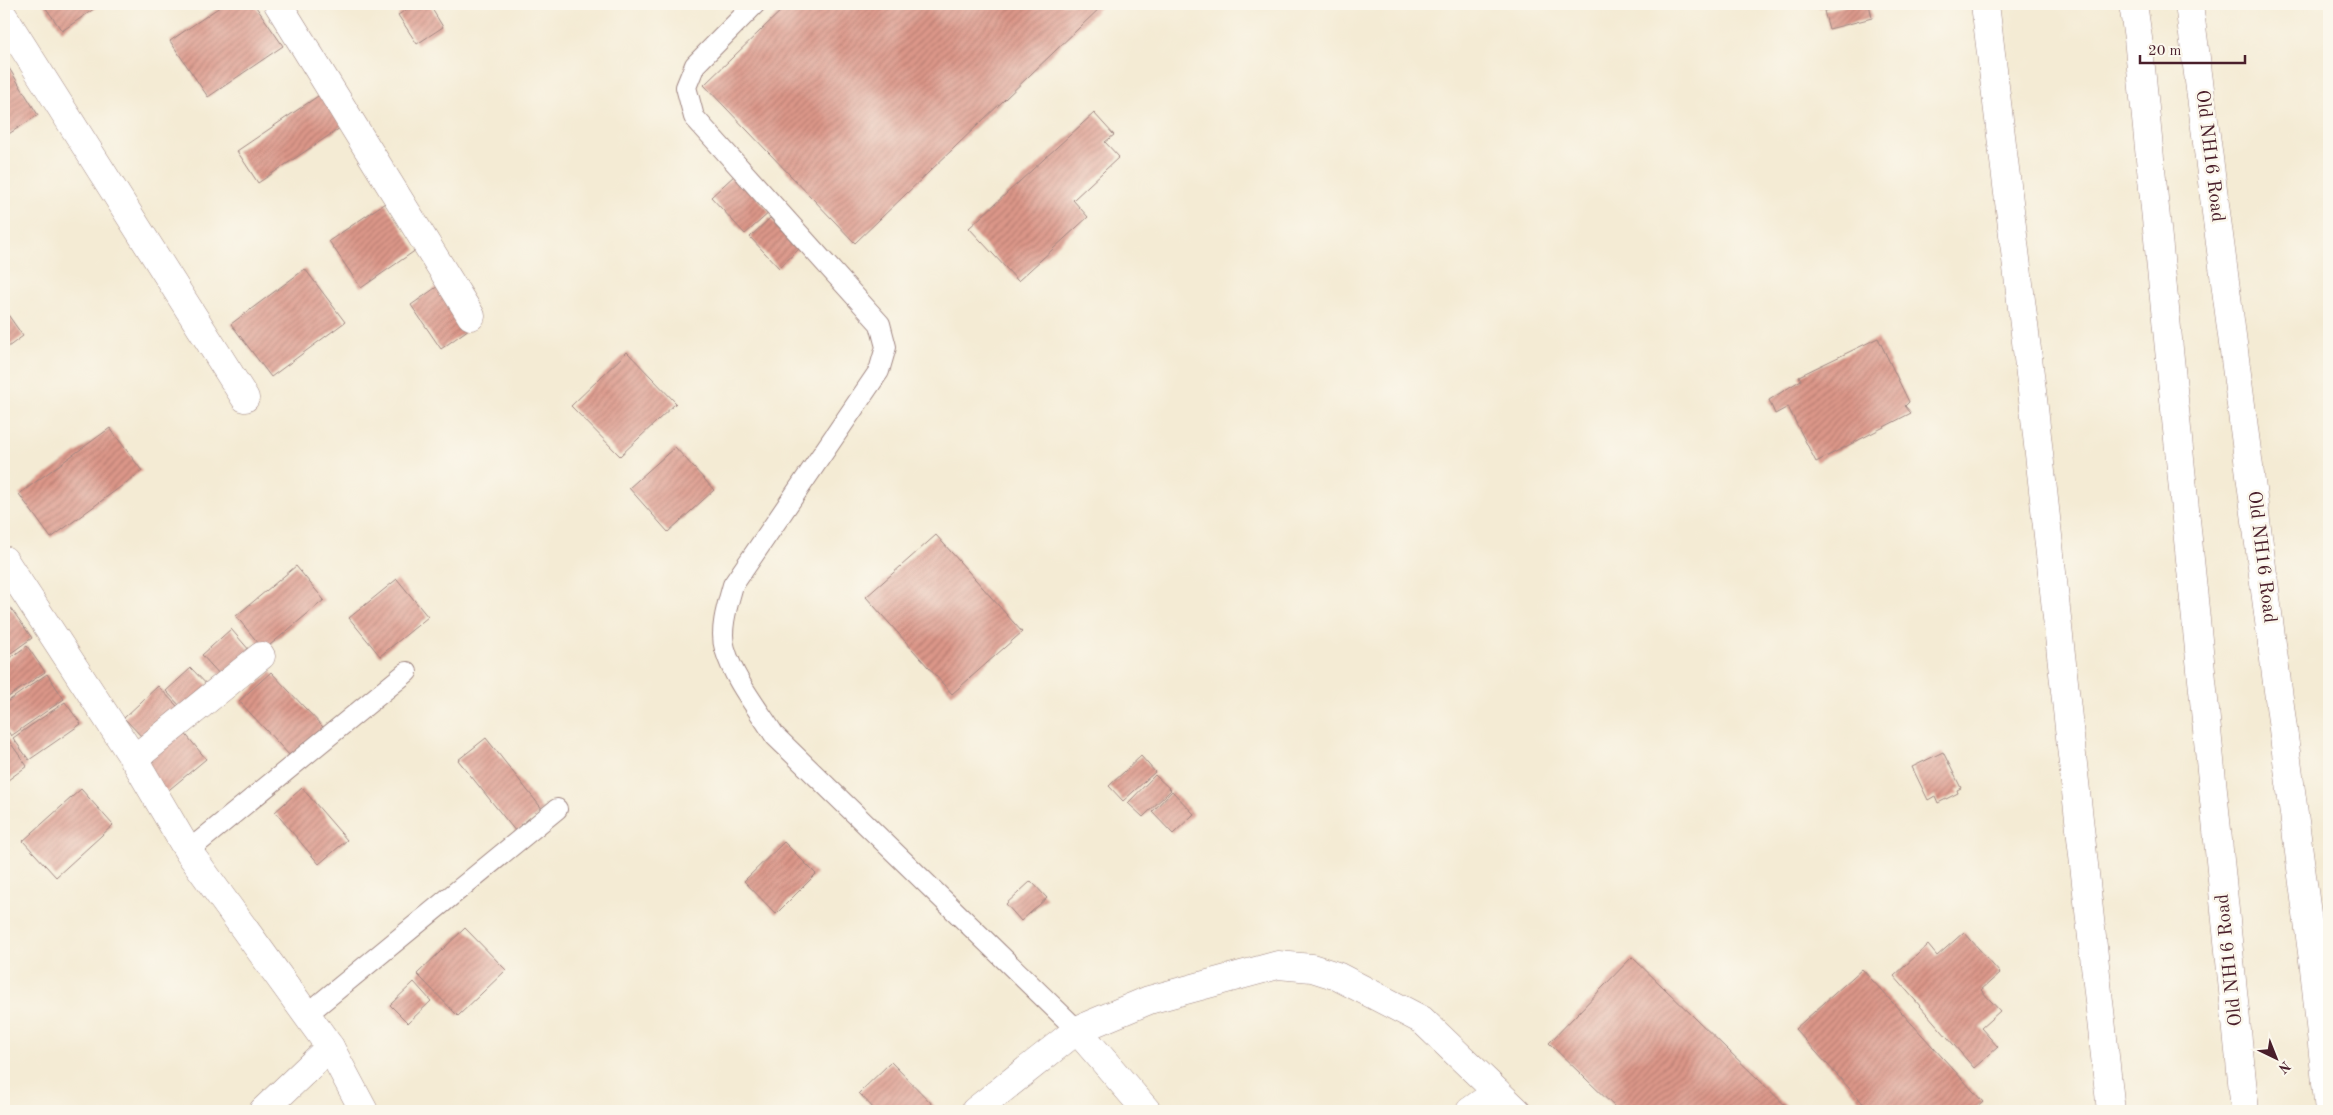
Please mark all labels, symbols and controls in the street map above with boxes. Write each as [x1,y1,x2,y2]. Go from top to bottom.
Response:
scale bar [2140,32,2246,64]
text: 20 m [2148,44,2182,59]
street label: Old NH16 Road [2191,89,2227,223]
street label: Old NH16 Road [2243,490,2279,624]
street label: Old NH16 Road [2214,893,2246,1027]
north arrow [2250,1032,2300,1082]
text: N [2275,1058,2293,1076]

